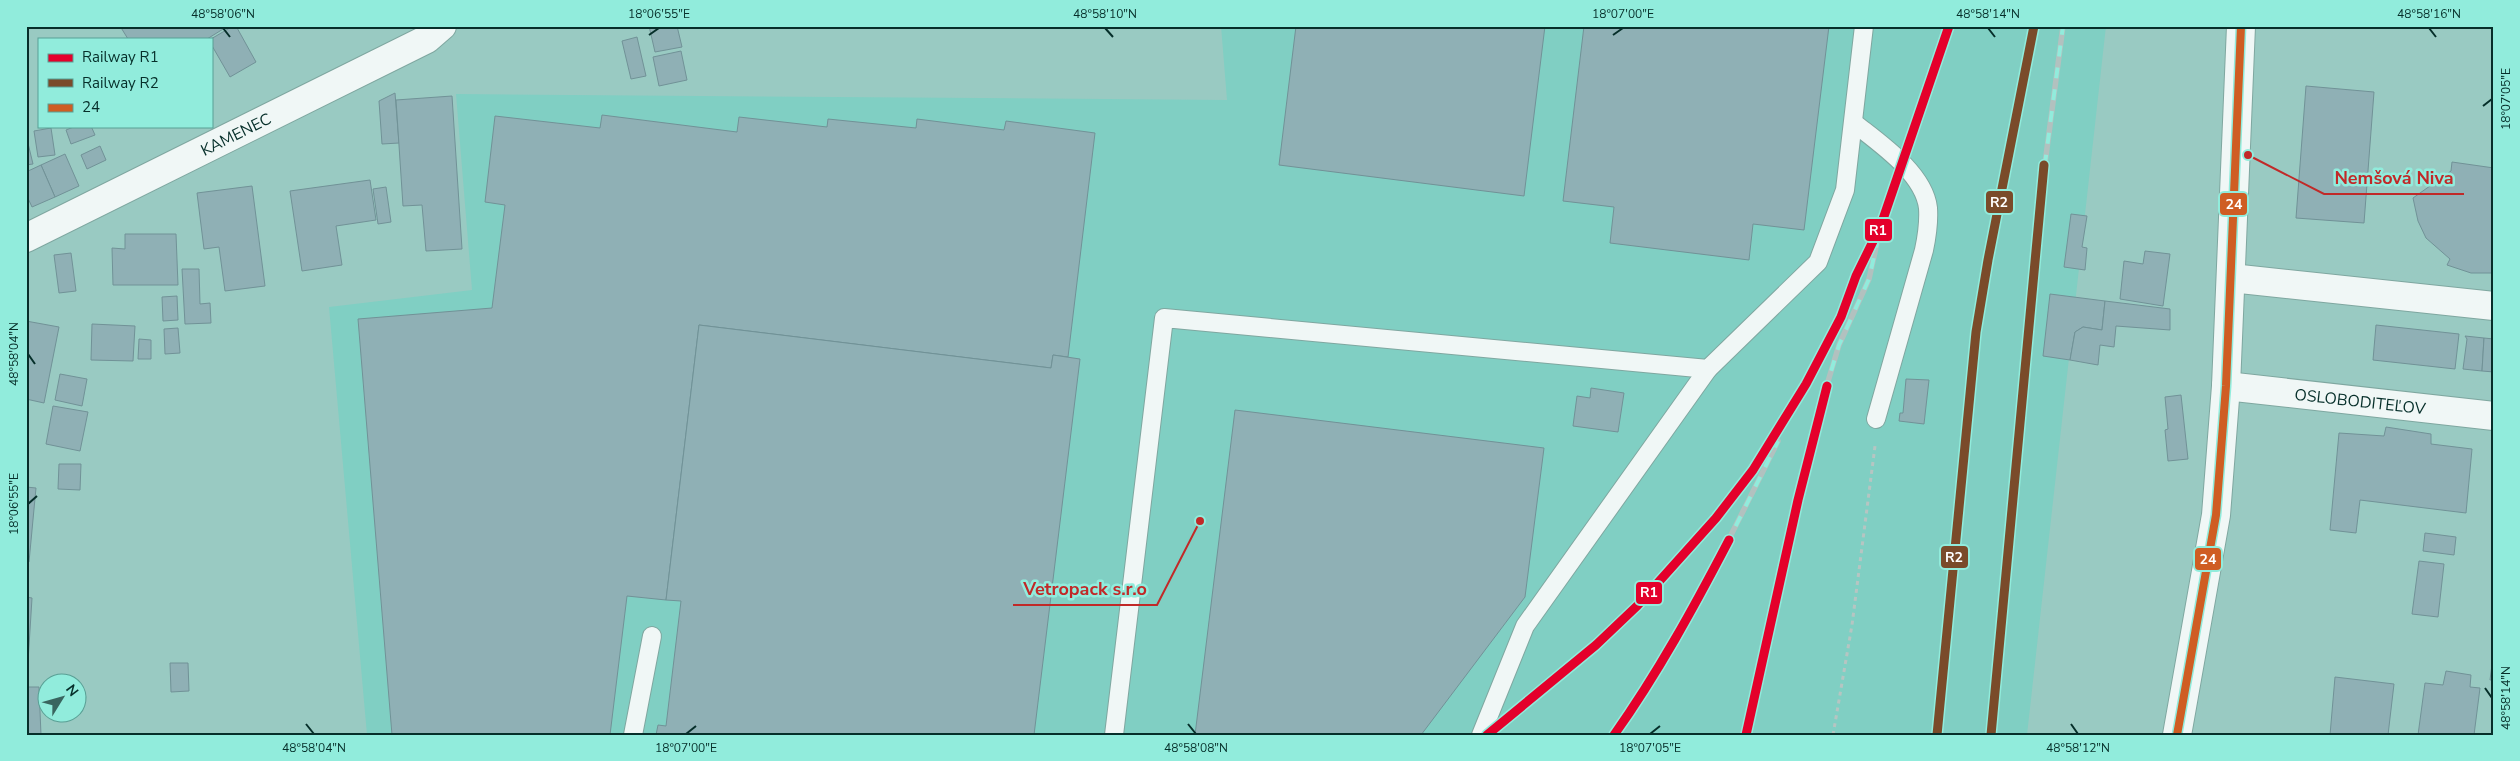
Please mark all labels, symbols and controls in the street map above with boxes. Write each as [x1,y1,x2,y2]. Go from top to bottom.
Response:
text: 48°58'06"N [191,6,255,22]
text: 18°06'55"E [628,6,690,22]
text: 48°58'10"N [1073,6,1137,22]
text: 18°07'00"E [1592,6,1654,22]
text: 48°58'14"N [1956,6,2020,22]
text: 48°58'16"N [2397,6,2461,22]
legend [38,38,212,128]
text: Railway R1 [82,47,159,67]
text: 18°07'05"E [2498,68,2514,130]
text: Railway R2 [82,73,159,93]
text: 24 [82,97,100,117]
street label: KAMENEC [197,108,275,162]
callout: Nemšová Niva [2324,161,2464,194]
text: Nemšová Niva [2334,166,2454,190]
line badge: R2 [1985,190,2014,214]
line badge: 24 [2219,192,2248,216]
text: R2 [1990,193,2008,212]
text: 24 [2226,195,2243,214]
line badge: R1 [1864,218,1893,242]
text: R1 [1869,221,1887,240]
text: 48°58'04"N [6,322,22,386]
street label: OSLOBODITEĽOV [2293,384,2428,420]
text: 18°06'55"E [6,473,22,535]
line badge: R2 [1940,545,1969,569]
line badge: 24 [2194,547,2222,571]
text: R2 [1945,548,1963,567]
text: 24 [2200,550,2217,569]
callout: Vetropack s.r.o [1013,572,1157,605]
text: Vetropack s.r.o [1022,577,1147,601]
line badge: R1 [1635,581,1663,605]
text: R1 [1640,583,1658,602]
text: 48°58'14"N [2498,666,2514,730]
north arrow [38,674,88,724]
text: N [61,681,83,700]
text: 48°58'04"N [282,740,346,756]
text: 18°07'00"E [655,740,717,756]
text: 48°58'08"N [1164,740,1228,756]
text: 18°07'05"E [1619,740,1681,756]
text: 48°58'12"N [2046,740,2110,756]

